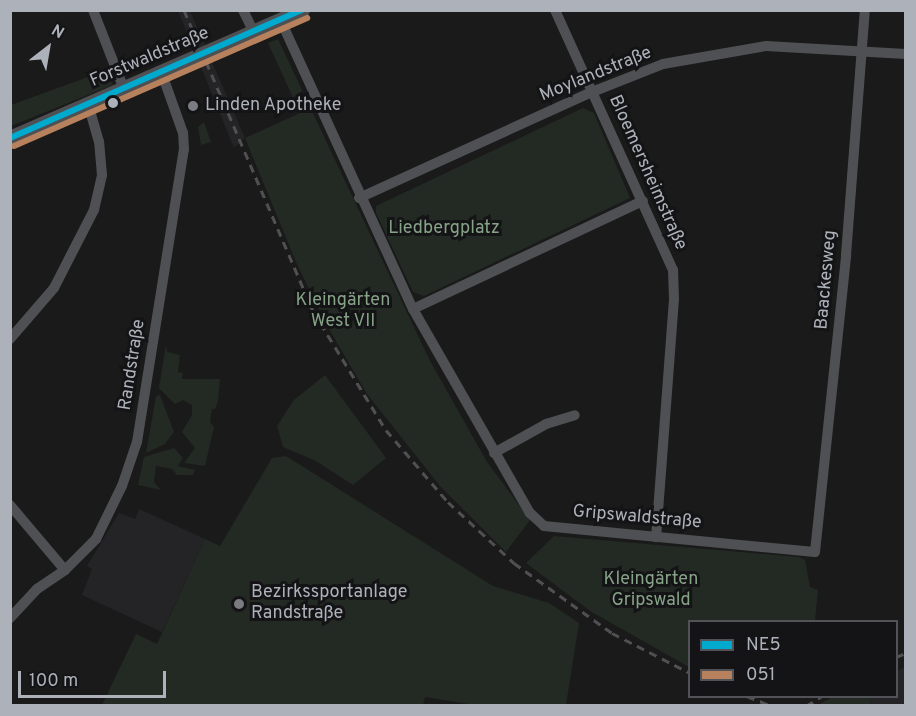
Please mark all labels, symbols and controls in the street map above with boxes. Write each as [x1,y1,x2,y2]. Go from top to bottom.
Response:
north arrow [18,18,78,78]
text: N [47,21,67,44]
street label: Forstwaldstraße [87,23,213,93]
street label: Moylandstraße [537,43,655,107]
street label: Bloemersheimstraße [603,92,691,254]
place label: Linden Apotheke [205,95,342,117]
unlabelled marker [107,97,119,109]
marker: Linden Apotheke [186,99,200,113]
park label: Liedbergplatz [388,218,500,240]
street label: Baackesweg [812,229,842,331]
park label: Kleingärten West VII [296,291,390,334]
street label: Randstraße [115,318,151,412]
street label: Gripswaldstraße [572,502,702,534]
park label: Kleingärten Gripswald [604,570,698,612]
place label: Bezirkssportanlage Randstraße [251,583,407,626]
marker: Bezirkssportanlage Randstraße [232,597,246,611]
legend [688,620,898,698]
text: NE5 [746,634,781,657]
scale bar [21,659,170,697]
text: 051 [746,664,775,687]
text: 100 m [29,670,78,693]

